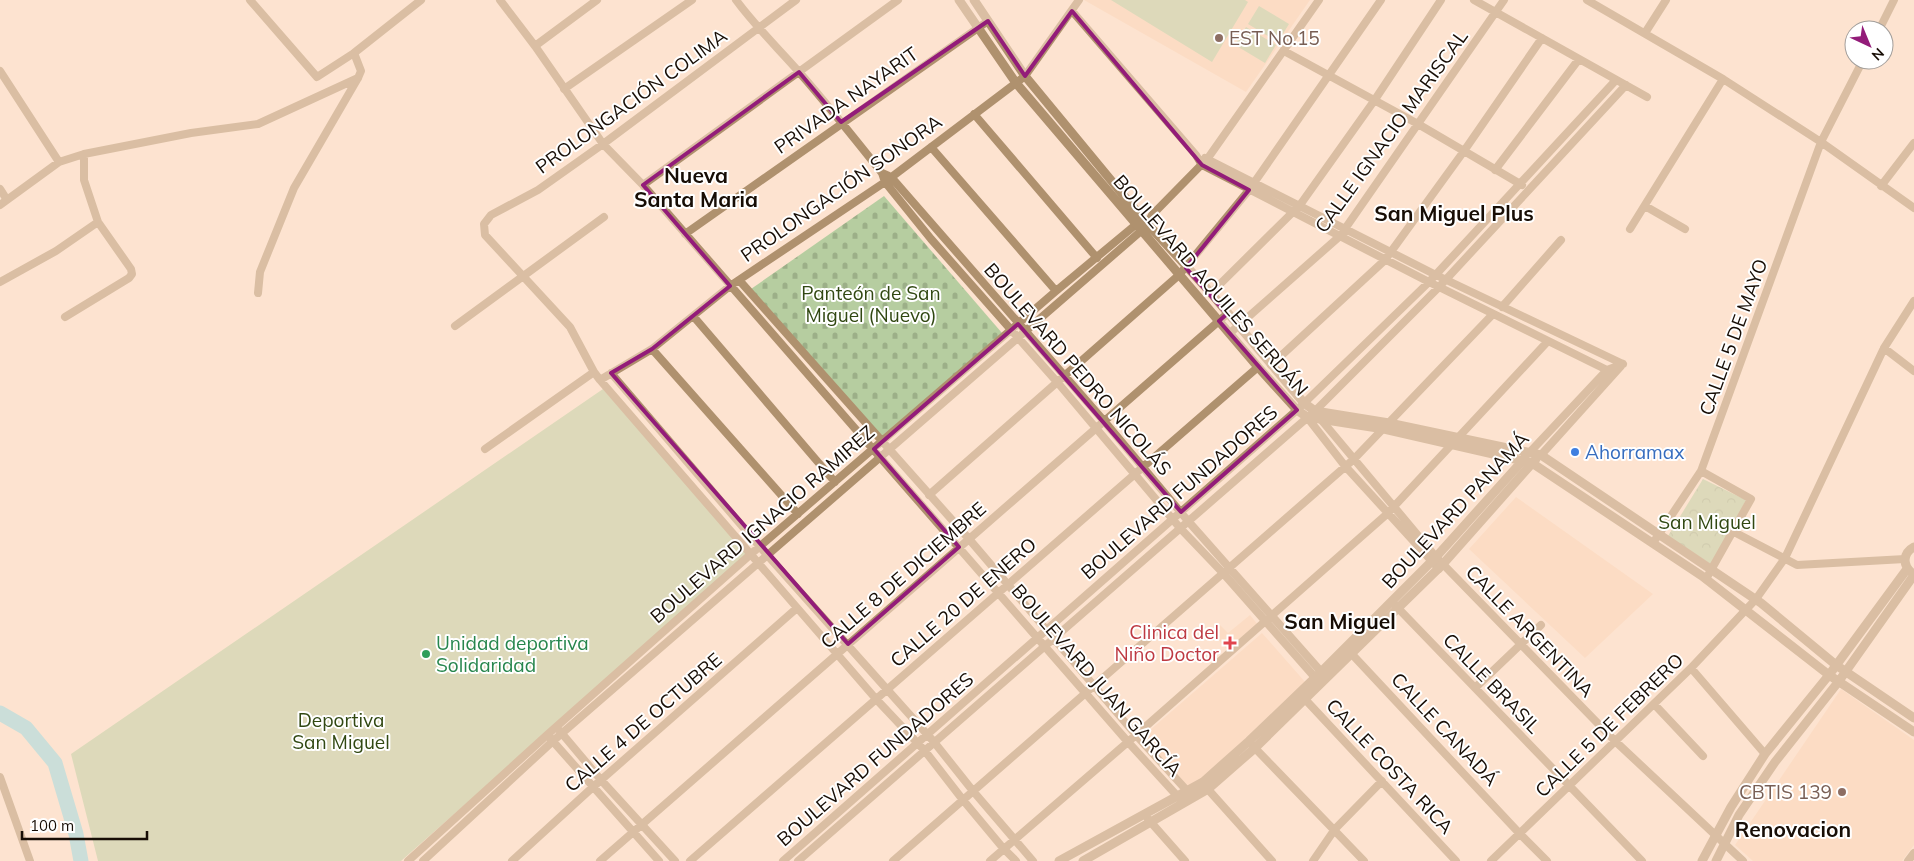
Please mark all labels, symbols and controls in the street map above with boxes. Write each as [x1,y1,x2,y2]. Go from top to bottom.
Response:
north arrow [1844,20,1894,70]
street label: PROLONGACIÓN COLIMA [531,23,731,179]
street label: CALLE IGNACIO MARISCAL [1309,24,1473,237]
place label: EST No.15 [1229,26,1320,50]
marker: EST No.15 [1213,32,1225,44]
street label: PRIVADA NAYARIT [769,41,923,159]
text: N [1868,44,1888,64]
street label: PROLONGACIÓN SONORA [736,109,946,267]
district label: Nueva Santa Maria [634,162,758,212]
street label: BOULEVARD AQUILES SERDÁN [1108,170,1314,400]
district label: San Miguel Plus [1374,200,1534,226]
street label: CALLE 5 DE MAYO [1694,256,1772,418]
street label: BOULEVARD PEDRO NICOLÁS [979,258,1177,480]
park label: Panteón de San Miguel (Nuevo) [801,281,941,327]
street label: BOULEVARD FUNDADORES [1076,400,1282,584]
street label: BOULEVARD IGNACIO RAMIREZ [645,420,879,628]
street label: BOULEVARD PANAMÁ [1376,427,1534,593]
place label: Ahorramax [1585,440,1684,464]
marker: Ahorramax [1569,446,1581,458]
street label: CALLE 8 DE DICIEMBRE [815,496,991,654]
park label: San Miguel [1658,510,1756,534]
street label: CALLE 20 DE ENERO [885,532,1041,672]
street label: CALLE ARGENTINA [1461,560,1599,702]
street label: BOULEVARD JUAN GARCÍA [1007,579,1187,781]
district label: San Miguel [1284,608,1396,634]
place label: Clinica del Niño Doctor [1115,620,1219,666]
street label: CALLE BRASIL [1438,628,1546,739]
place label: Unidad deportiva Solidaridad [436,631,589,677]
marker: Clinica del Niño Doctor [1223,636,1237,650]
street label: CALLE 4 DE OCTUBRE [560,647,726,797]
marker: Unidad deportiva Solidaridad [420,648,432,660]
street label: CALLE 5 DE FEBRERO [1530,648,1688,802]
street label: BOULEVARD FUNDADORES [772,667,978,851]
street label: CALLE CANADÁ [1386,667,1504,791]
street label: CALLE COSTA RICA [1321,693,1459,839]
park label: Deportiva San Miguel [292,708,390,754]
place label: CBTIS 139 [1739,780,1832,804]
marker: CBTIS 139 [1836,786,1848,798]
scale bar [22,808,148,840]
text: 100 m [30,816,74,835]
district label: Renovacion [1735,816,1851,842]

